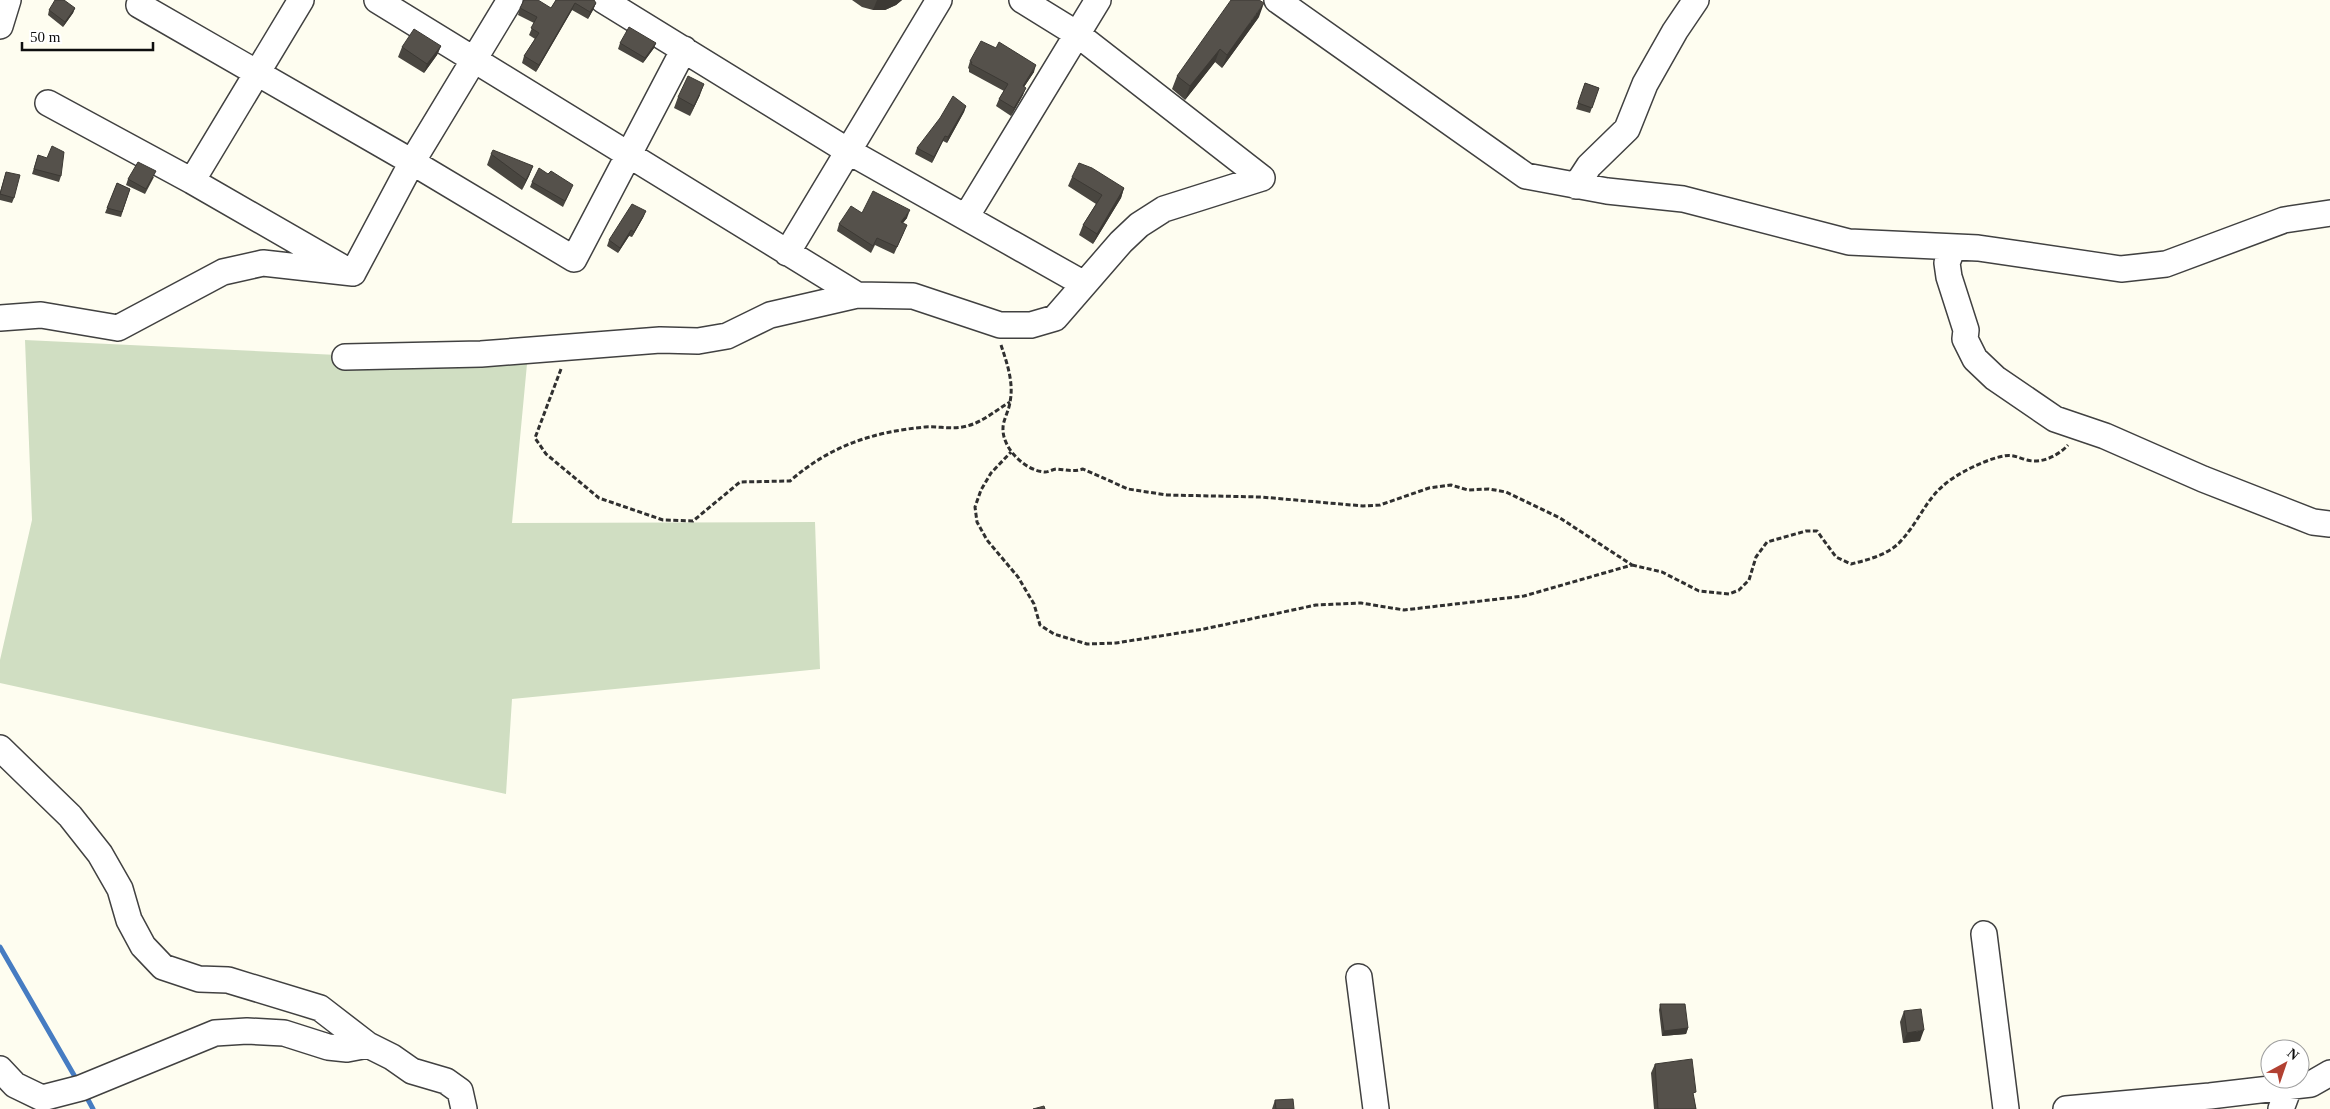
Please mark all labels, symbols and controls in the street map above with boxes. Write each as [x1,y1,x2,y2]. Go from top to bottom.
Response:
scale bar [22,20,154,52]
text: 50 m [30,29,61,45]
north arrow [2260,1039,2310,1089]
text: N [2284,1045,2302,1063]

